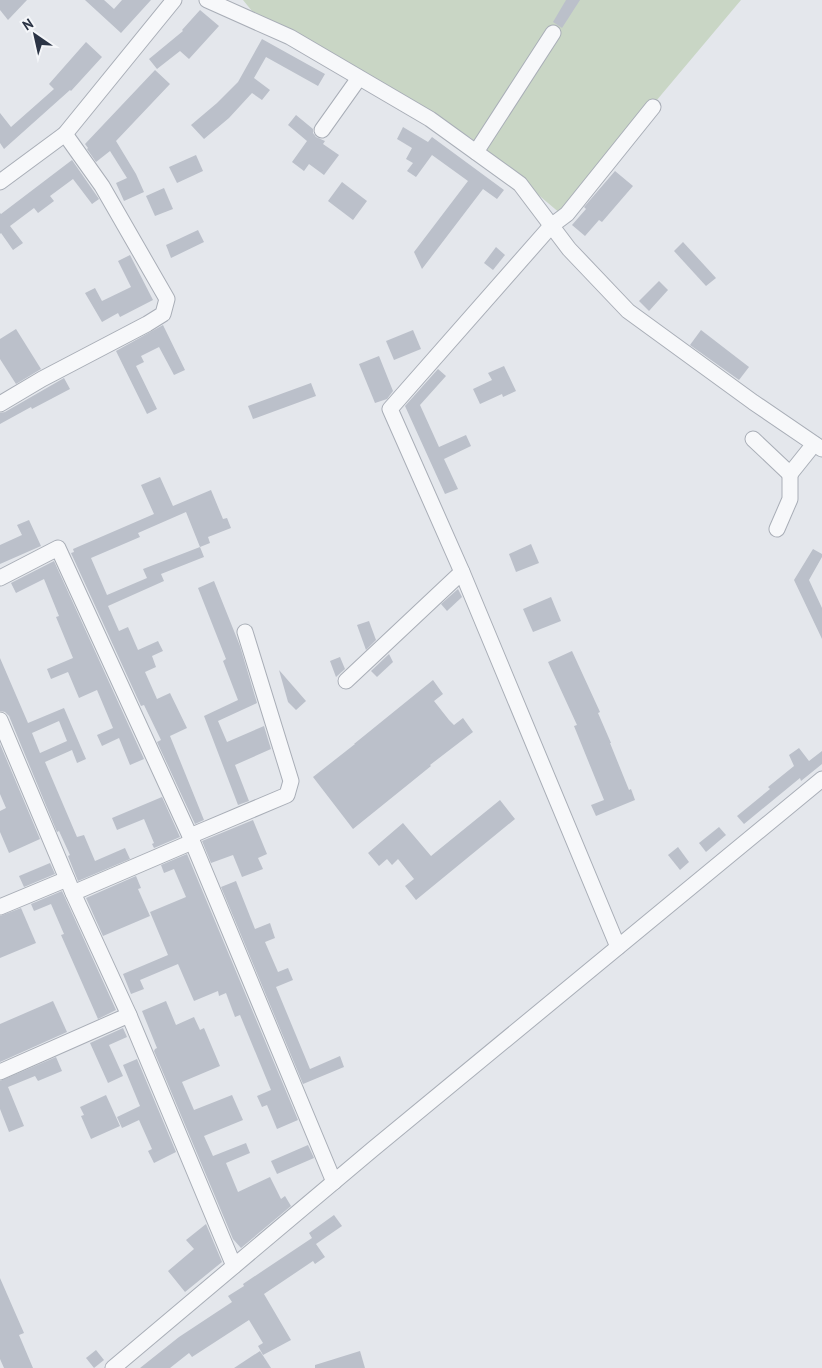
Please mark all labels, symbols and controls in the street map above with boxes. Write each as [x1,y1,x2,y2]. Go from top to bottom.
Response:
north arrow [10,10,60,60]
text: N [19,14,37,34]

